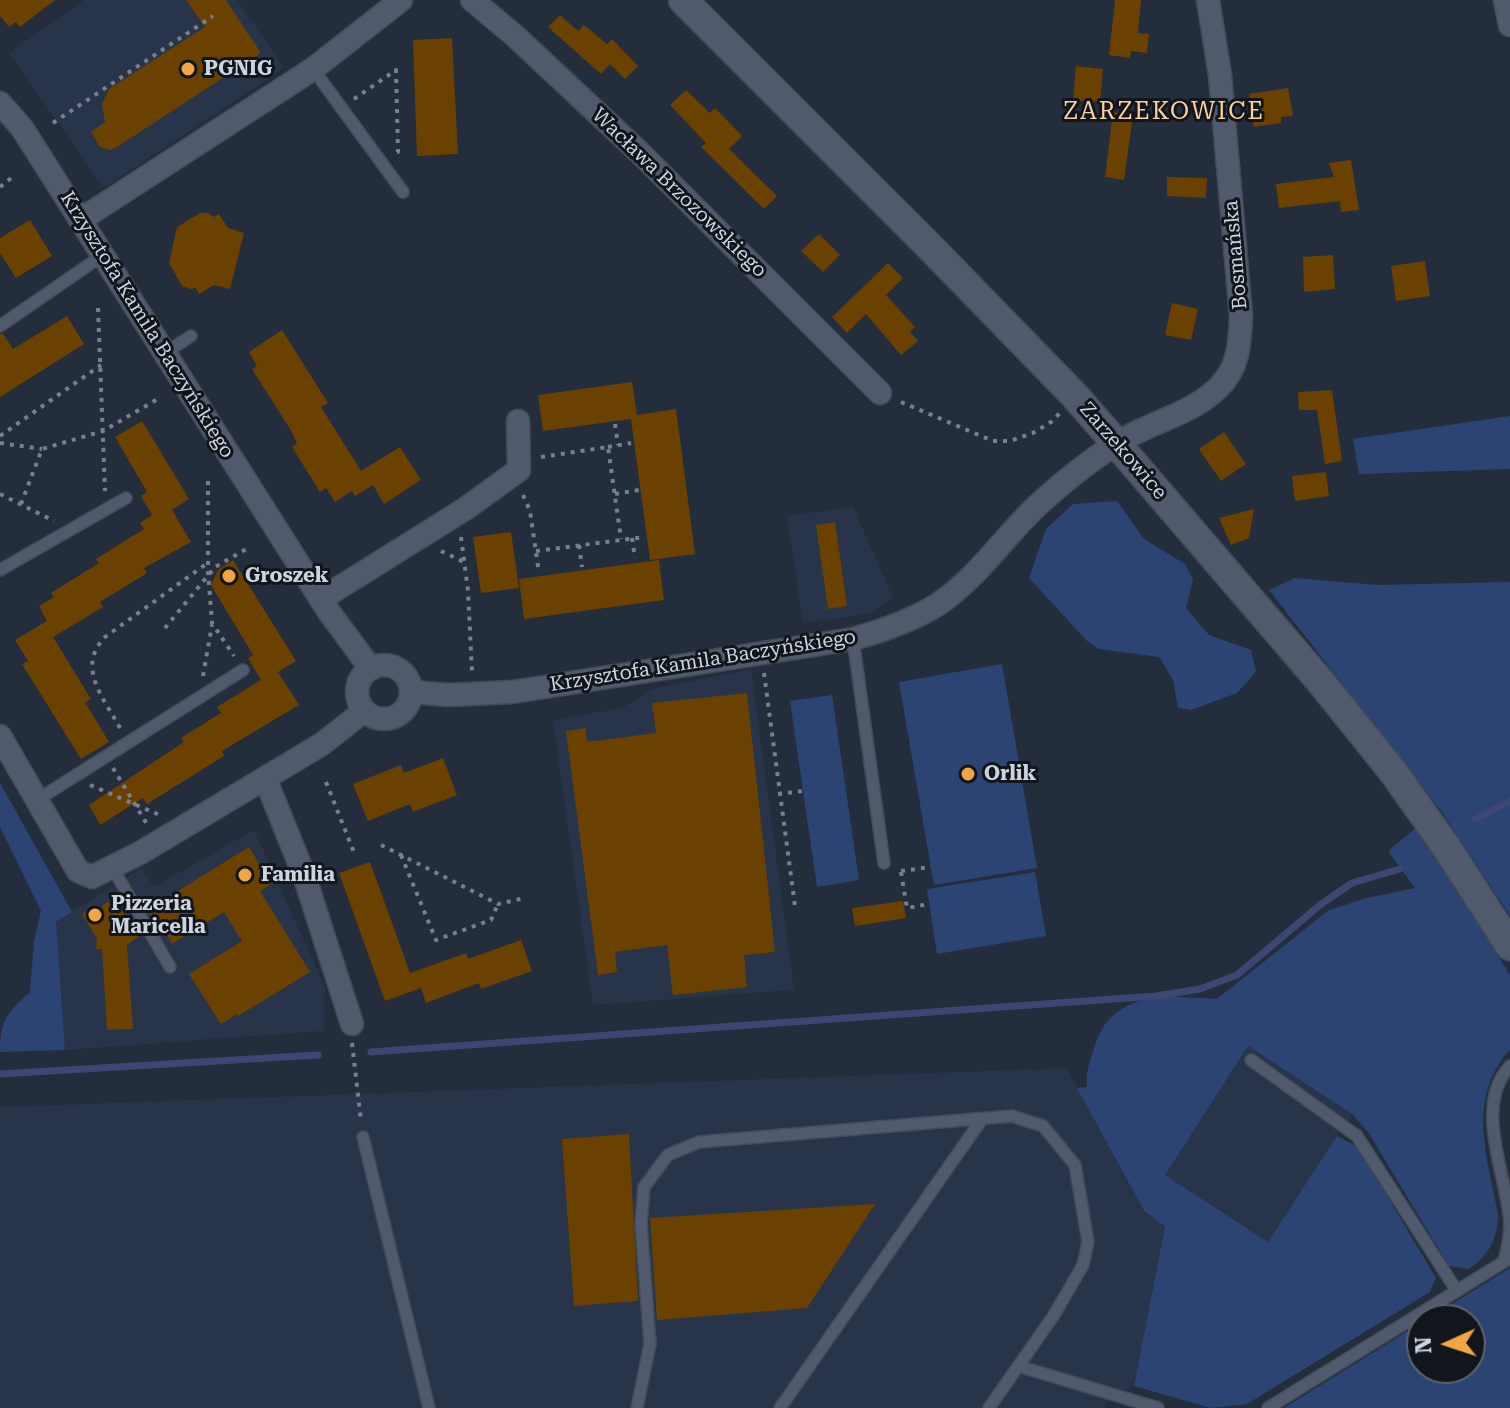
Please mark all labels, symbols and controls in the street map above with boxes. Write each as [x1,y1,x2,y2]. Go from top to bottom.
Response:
place label: PGNIG [204,57,272,81]
marker: PGNIG [179,60,197,78]
district label: ZARZEKOWICE [1063,98,1265,126]
street label: Wacława Brzozowskiego [587,103,771,283]
street label: Krzysztofa Kamila Baczyńskiego [55,187,239,463]
street label: Bosmańska [1219,199,1253,311]
street label: Zarzekowice [1074,397,1172,505]
place label: Groszek [245,564,328,588]
marker: Groszek [220,567,238,585]
street label: Krzysztofa Kamila Baczyńskiego [548,625,858,697]
place label: Orlik [984,762,1036,786]
marker: Orlik [959,765,977,783]
place label: Familia [261,863,335,887]
marker: Familia [236,866,254,884]
place label: Pizzeria Maricella [111,892,206,939]
marker: Pizzeria Maricella [86,906,104,924]
north arrow [1406,1304,1486,1384]
text: N [1411,1336,1436,1354]

